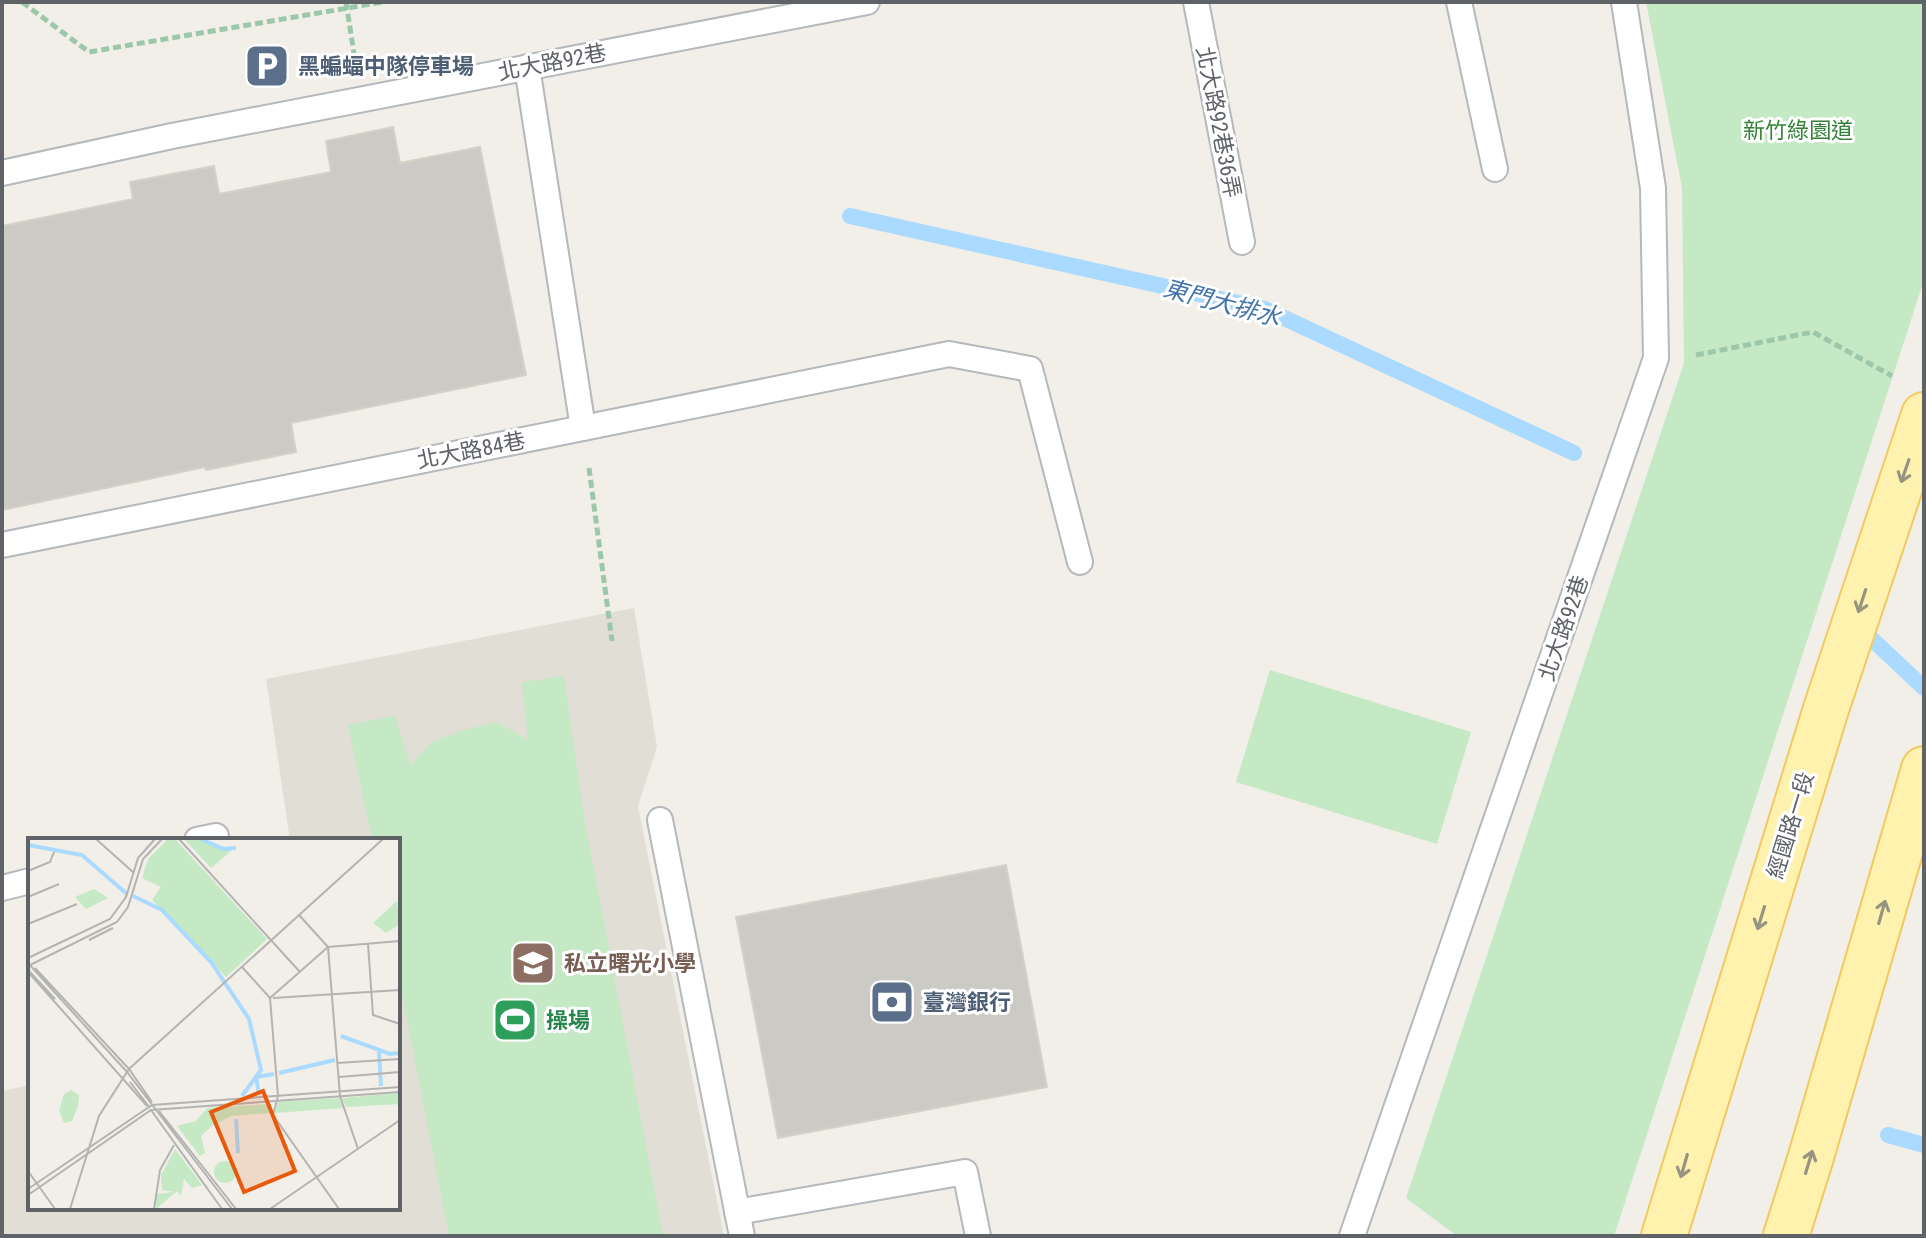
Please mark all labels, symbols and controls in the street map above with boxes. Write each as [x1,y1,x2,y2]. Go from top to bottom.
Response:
street label: 北大路92巷 [496,40,608,85]
parking icon: 黑蝙蝠中隊停車場 [243,42,291,90]
street label: 北大路92巷36弄 [1192,44,1245,200]
place label: 黑蝙蝠中隊停車場 [298,54,474,79]
park label: 新竹綠園道 [1743,118,1853,143]
water label: 東門大排水 [1160,274,1285,332]
street label: 北大路84巷 [415,428,527,473]
one-way arrow [1897,459,1912,484]
street label: 北大路92巷 [1534,572,1593,684]
one-way arrow [1853,588,1868,613]
street label: 經國路一段 [1762,769,1819,881]
inset map [28,838,400,1210]
one-way arrow [1876,900,1890,925]
one-way arrow [1753,904,1768,930]
school or university icon: 私立曙光小學 [509,939,557,987]
place label: 私立曙光小學 [564,951,696,976]
bank icon: 臺灣銀行 [868,978,916,1026]
place label: 臺灣銀行 [923,990,1011,1015]
sports icon: 操場 [491,996,539,1044]
place label: 操場 [546,1008,590,1033]
one-way arrow [1803,1149,1818,1174]
one-way arrow [1676,1153,1690,1178]

